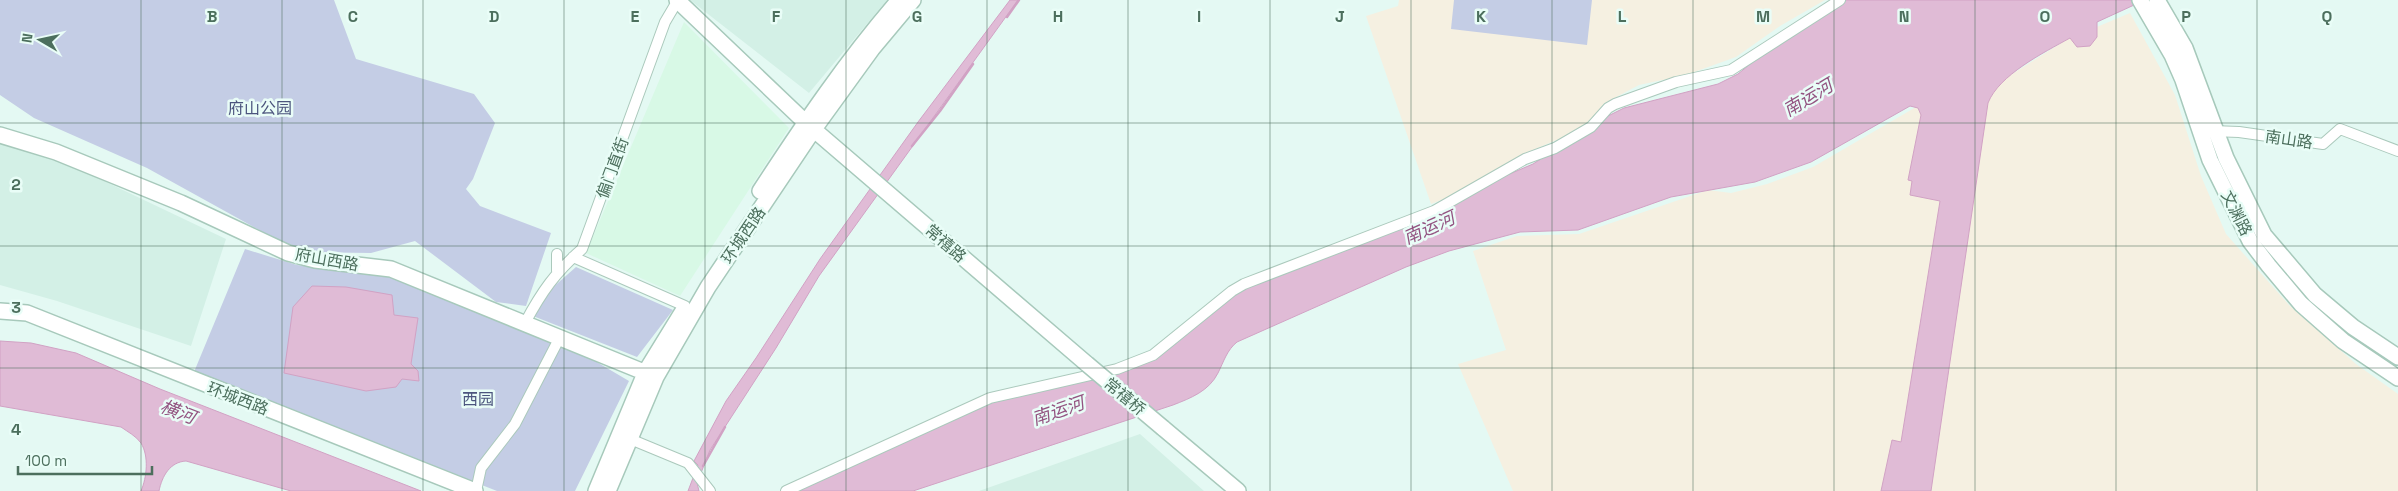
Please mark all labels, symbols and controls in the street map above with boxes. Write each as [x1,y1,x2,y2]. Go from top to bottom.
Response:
text: B [207,6,217,27]
text: C [348,6,358,27]
text: D [489,6,499,27]
text: E [631,6,640,27]
text: F [772,6,781,27]
text: G [912,6,922,27]
text: H [1053,6,1063,27]
text: I [1197,6,1201,27]
text: J [1335,6,1345,27]
text: K [1476,6,1486,27]
text: L [1618,6,1627,27]
text: M [1756,6,1770,27]
text: N [1899,6,1909,27]
text: O [2040,6,2051,27]
text: P [2181,6,2191,27]
text: Q [2322,6,2333,27]
north arrow [15,15,65,65]
text: N [18,32,37,44]
water label: 南运河 [1779,72,1839,121]
park label: 府山公园 [228,98,292,119]
street label: 南山路 [2264,126,2314,153]
street label: 偏门直街 [592,135,633,202]
text: 2 [11,174,21,195]
street label: 文渊路 [2216,187,2257,239]
street label: 环城西路 [717,203,770,268]
water label: 南运河 [1399,205,1461,249]
street label: 常禧路 [921,220,971,267]
street label: 府山西路 [294,244,360,275]
text: 3 [11,297,21,318]
street label: 常禧桥 [1100,373,1150,420]
street label: 环城西路 [204,377,271,420]
park label: 西园 [462,389,494,410]
water label: 南运河 [1029,390,1090,430]
water label: 横河 [157,394,202,430]
text: 4 [11,419,21,440]
scale bar [18,444,151,476]
text: 100 m [25,451,67,470]

